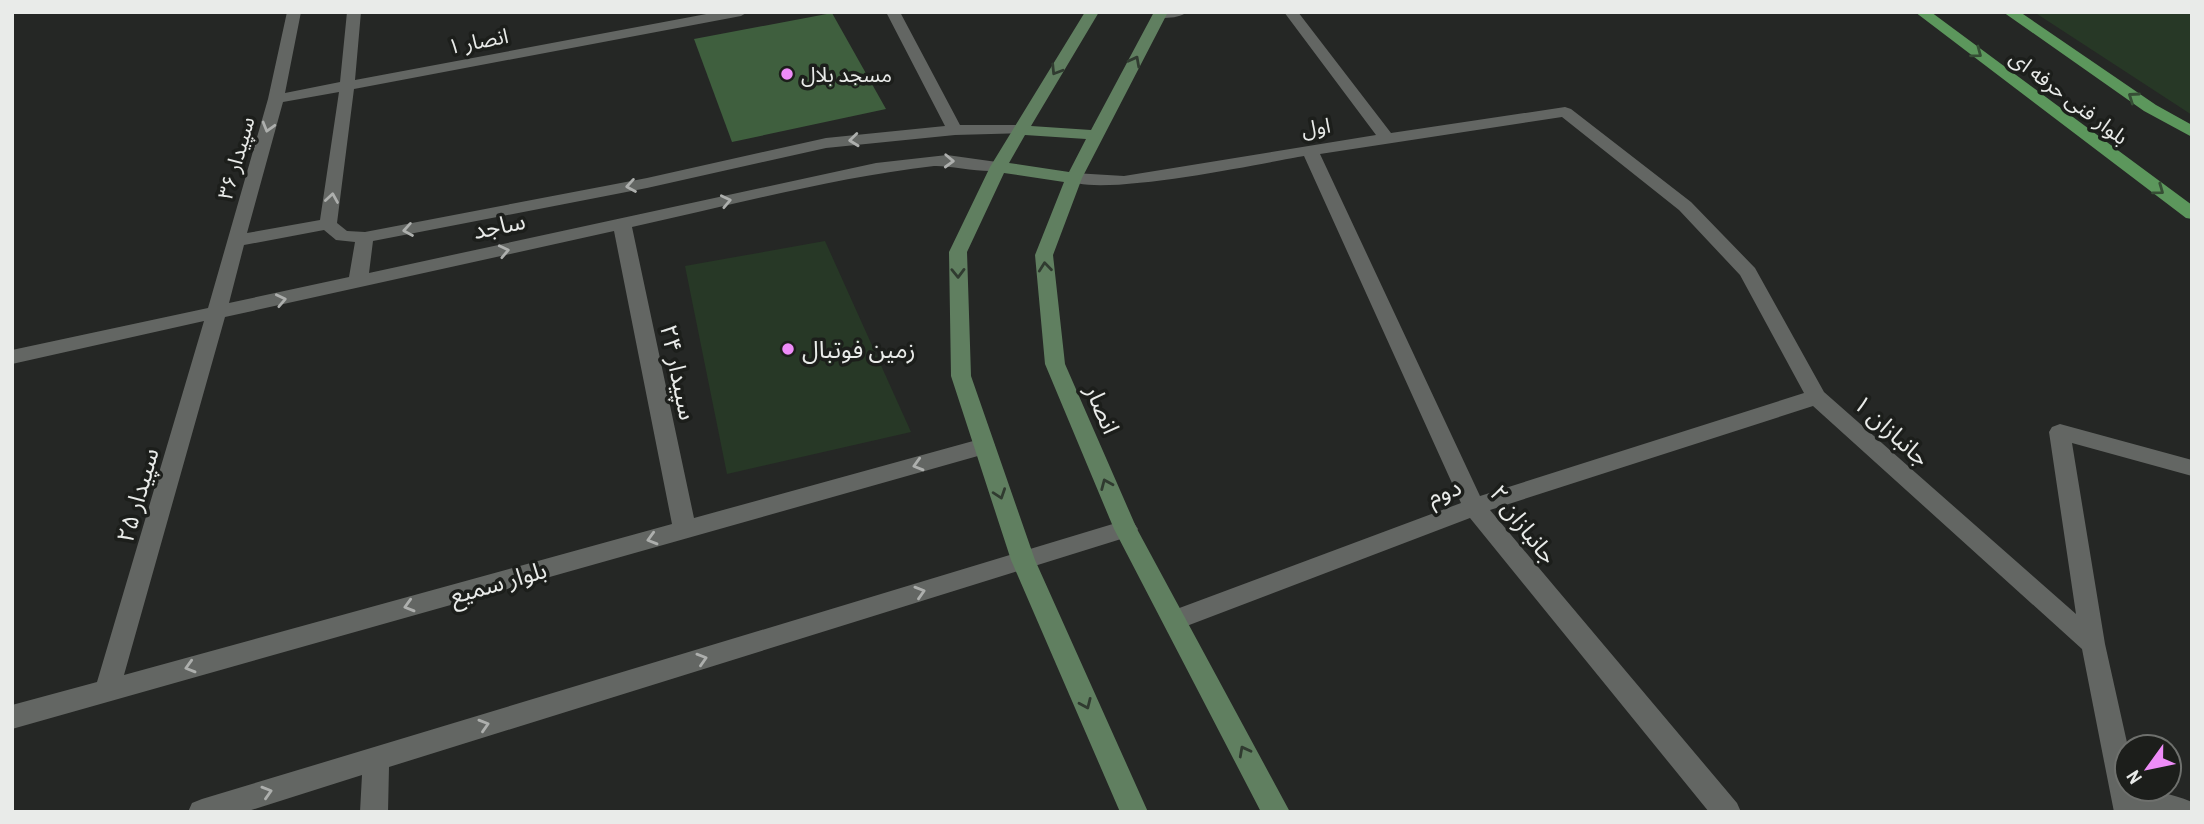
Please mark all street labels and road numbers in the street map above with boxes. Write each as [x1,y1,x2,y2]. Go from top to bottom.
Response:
street label: انصار ۱ [445,21,511,61]
street label: بلوار فنی حرفه ای [2004,43,2134,151]
street label: اول [1299,110,1333,144]
street label: سپیدار ۳۶ [210,113,262,203]
street label: ساجد [470,204,528,246]
street label: سپیدار ۲۴ [653,321,705,423]
street label: انصار [1078,378,1128,439]
street label: جانبازان ۱ [1847,387,1937,473]
street label: سپیدار ۲۵ [108,444,166,546]
street label: دوم [1423,470,1466,515]
street label: جانبازان ۲ [1483,478,1565,570]
street label: بلوار سمیع [446,553,551,613]

